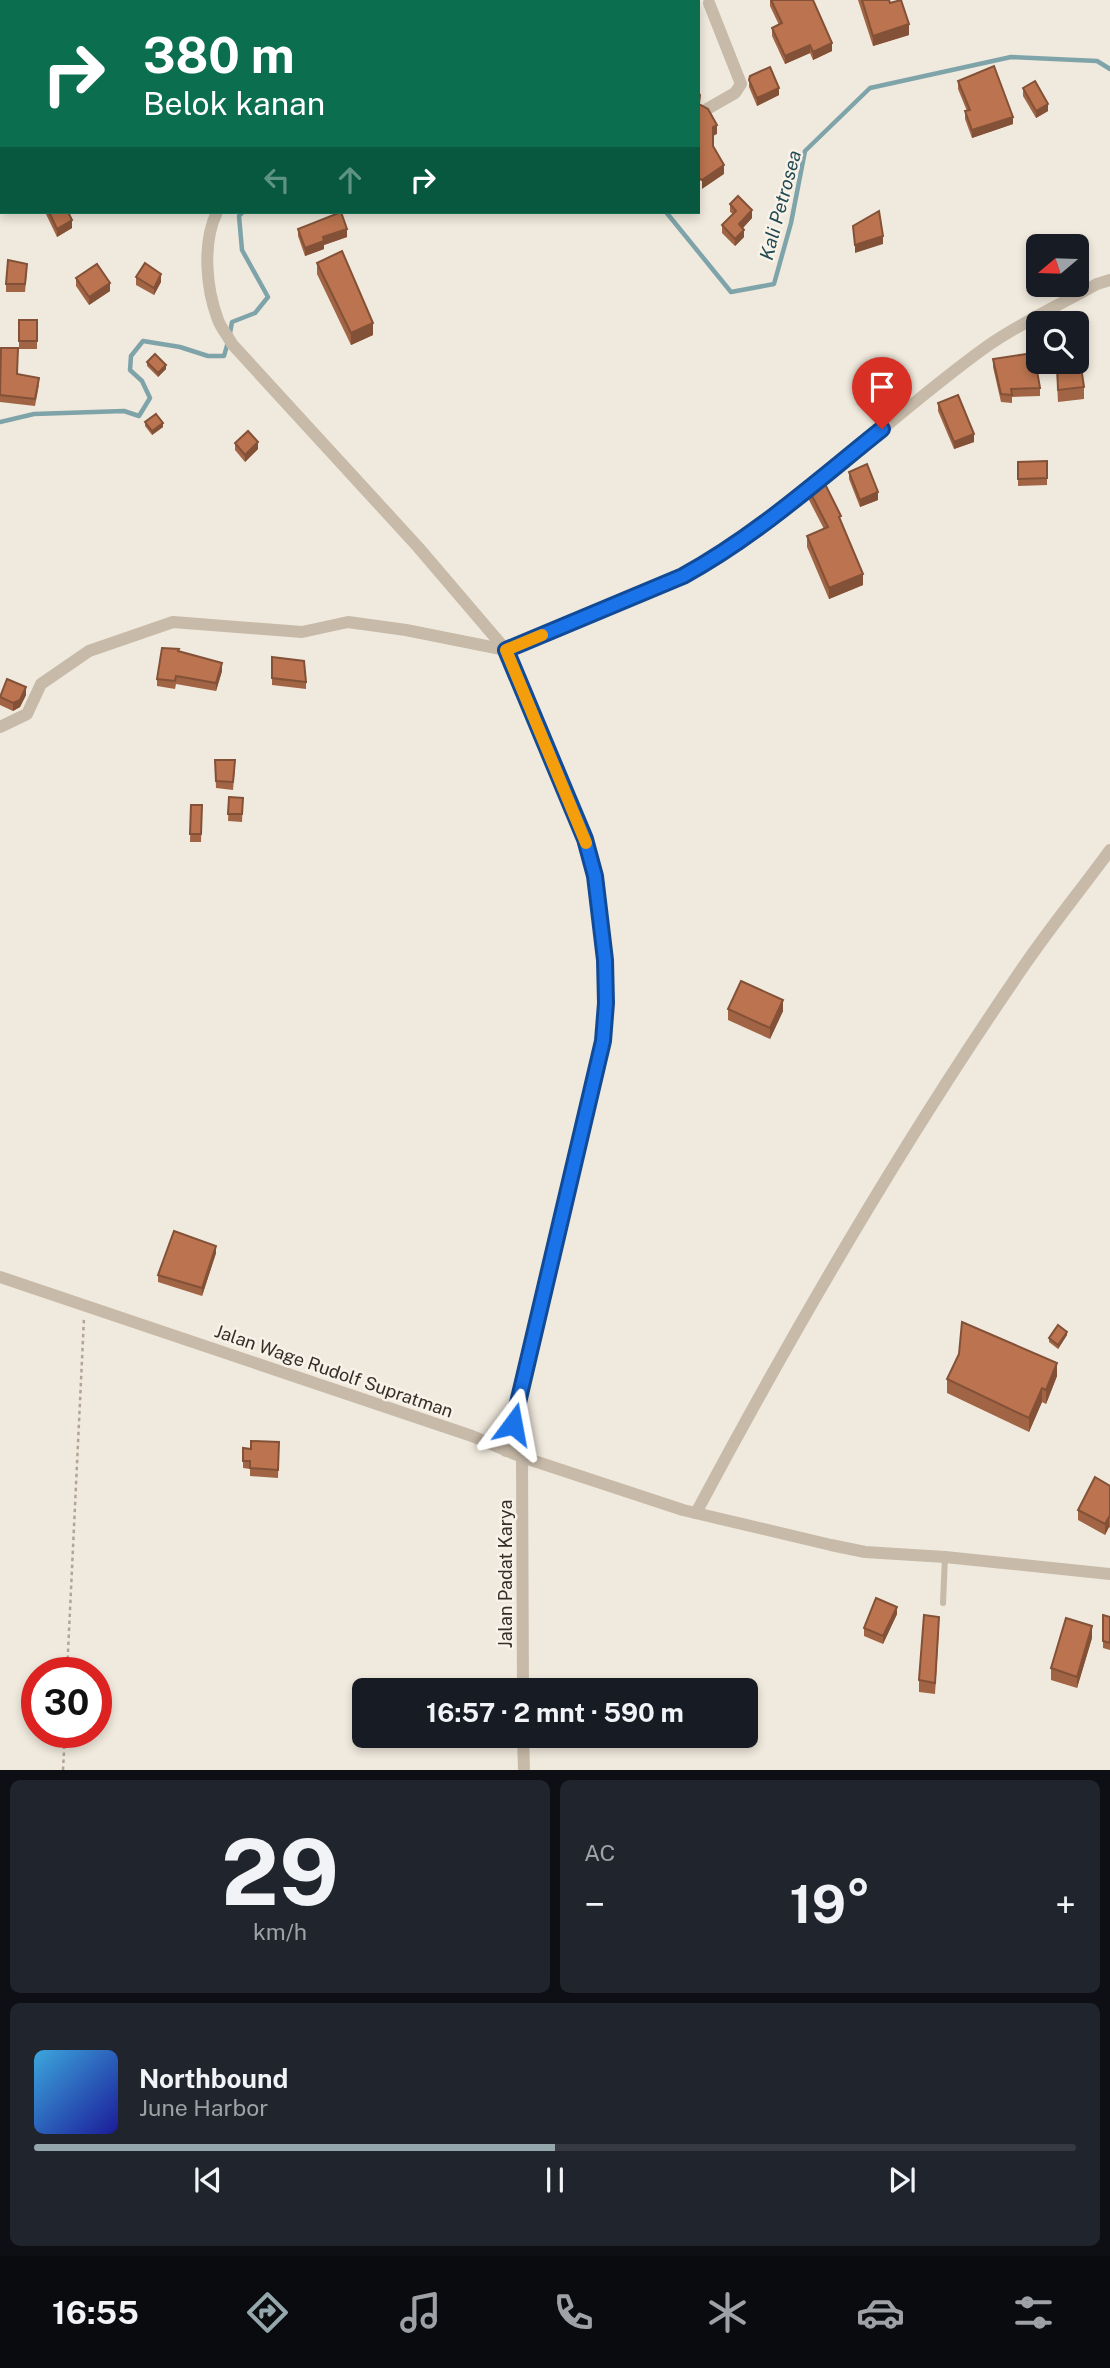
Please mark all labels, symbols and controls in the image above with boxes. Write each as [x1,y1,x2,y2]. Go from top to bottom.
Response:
text: 380 m [143,26,295,84]
icon: right [28,28,119,119]
text: Belok kanan [143,85,325,122]
water label: Kali Petrosea [755,148,805,262]
icon: left [258,161,296,199]
icon: ahead [331,161,369,199]
icon: right [404,161,442,199]
north arrow [1026,234,1088,298]
map controls [1026,234,1089,374]
button: search [1026,311,1089,374]
pin [852,357,912,429]
icon: arrive [863,368,901,406]
street label: Jalan Wage Rudolf Supratman [212,1320,456,1422]
position arrow [476,1387,550,1461]
street label: Jalan Padat Karya [495,1500,516,1648]
speed limit sign: 30 [21,1657,112,1748]
text: 16:57 · 2 mnt · 590 m [426,1697,684,1728]
text: 29 [221,1819,339,1925]
text: AC [584,1839,615,1866]
text: 19° [789,1874,871,1935]
text: − [584,1882,605,1927]
text: + [1055,1882,1076,1927]
text: km/h [253,1918,307,1945]
text: Northbound [139,2063,288,2094]
text: June Harbor [139,2094,268,2121]
icon: previous [189,2161,227,2199]
icon: pause [536,2161,574,2199]
icon: next [883,2161,921,2199]
icon: directions [243,2288,292,2337]
icon: music [396,2288,445,2337]
icon: phone [549,2288,598,2337]
icon: climate [703,2288,752,2337]
icon: car [856,2288,905,2337]
icon: filters [1009,2288,1058,2337]
text: 16:55 [52,2294,139,2331]

